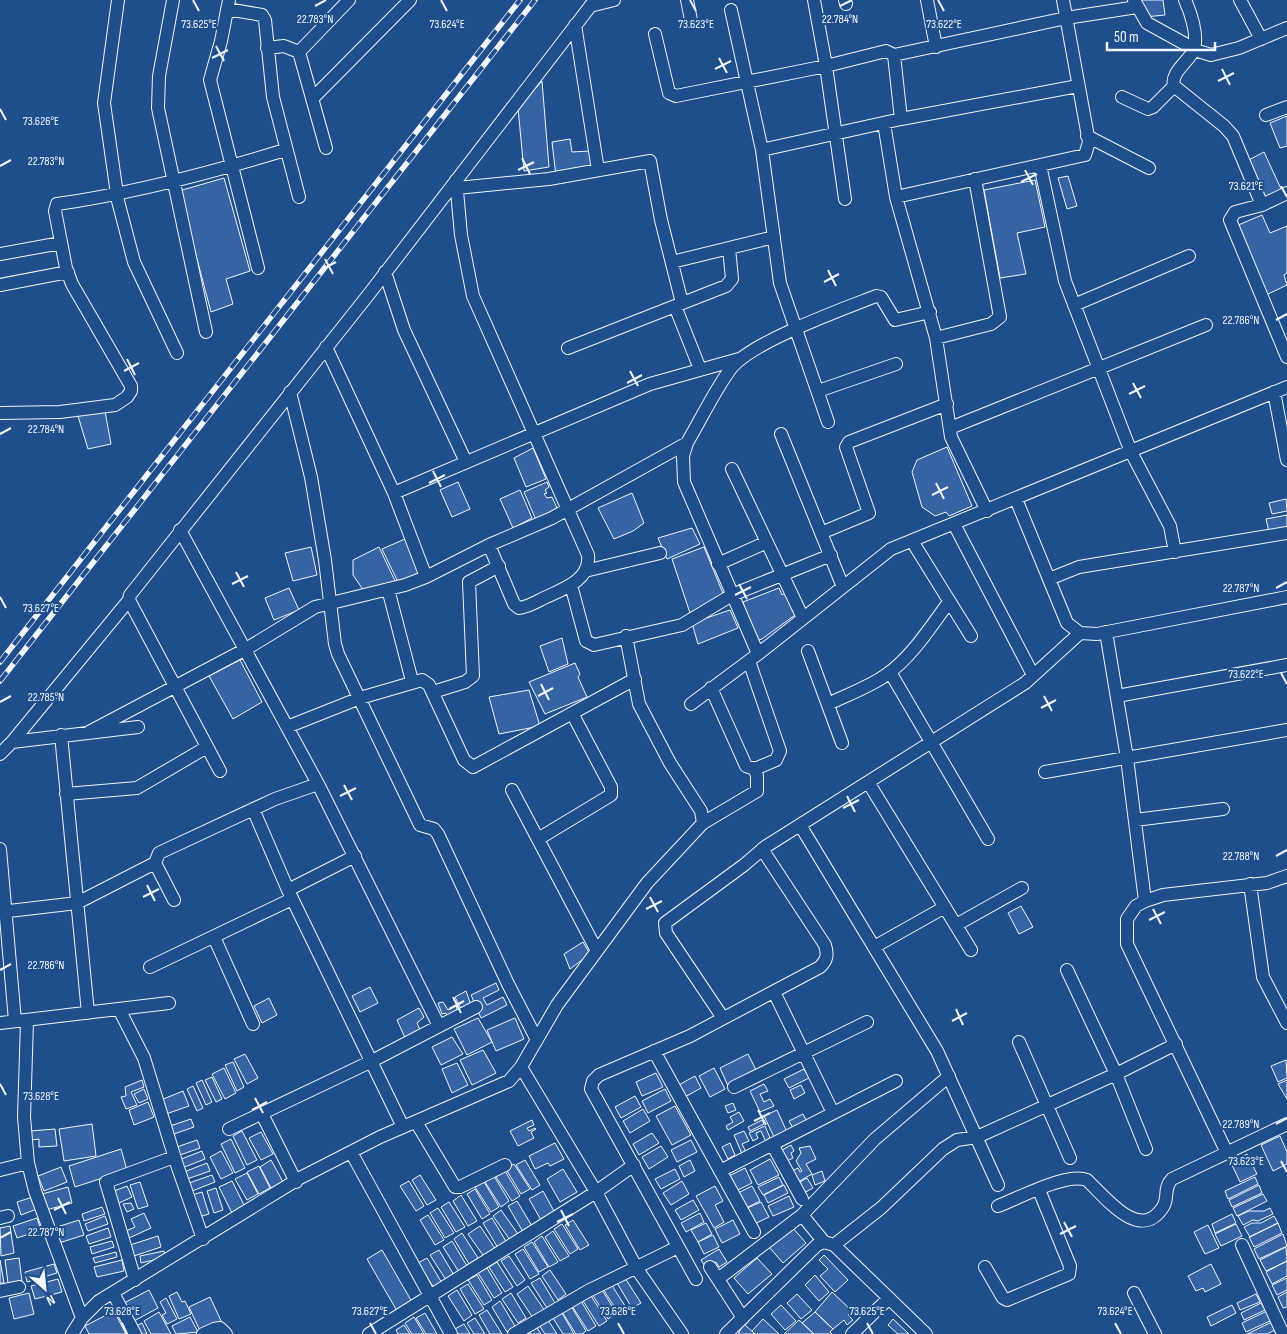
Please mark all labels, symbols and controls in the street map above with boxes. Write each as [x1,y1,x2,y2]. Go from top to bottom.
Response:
text: 22.783°N [297,12,333,27]
text: 22.784°N [822,12,858,27]
text: 73.625°E [181,17,217,32]
text: 73.624°E [429,17,465,32]
text: 73.623°E [678,17,714,32]
text: 73.622°E [926,17,962,32]
scale bar [1107,20,1214,52]
text: 50 m [1114,28,1139,47]
text: 73.626°E [23,114,59,129]
text: 22.783°N [28,154,64,169]
text: 73.621°E [1229,179,1263,194]
text: 22.786°N [1223,313,1259,328]
text: 22.784°N [28,422,64,437]
text: 22.787°N [1223,581,1259,596]
text: 73.627°E [23,601,59,616]
text: 73.622°E [1228,667,1264,682]
text: 22.785°N [28,690,64,705]
text: 22.788°N [1223,849,1259,864]
text: 22.786°N [28,958,64,973]
text: 73.628°E [23,1089,59,1104]
text: 22.789°N [1223,1117,1259,1132]
text: 73.623°E [1228,1154,1264,1169]
text: 22.787°N [28,1225,64,1240]
north arrow [20,1264,70,1314]
text: N [43,1291,58,1309]
text: 73.628°E [104,1304,140,1319]
text: 73.627°E [352,1304,388,1319]
text: 73.626°E [600,1304,636,1319]
text: 73.625°E [849,1304,885,1319]
text: 73.624°E [1097,1304,1133,1319]

